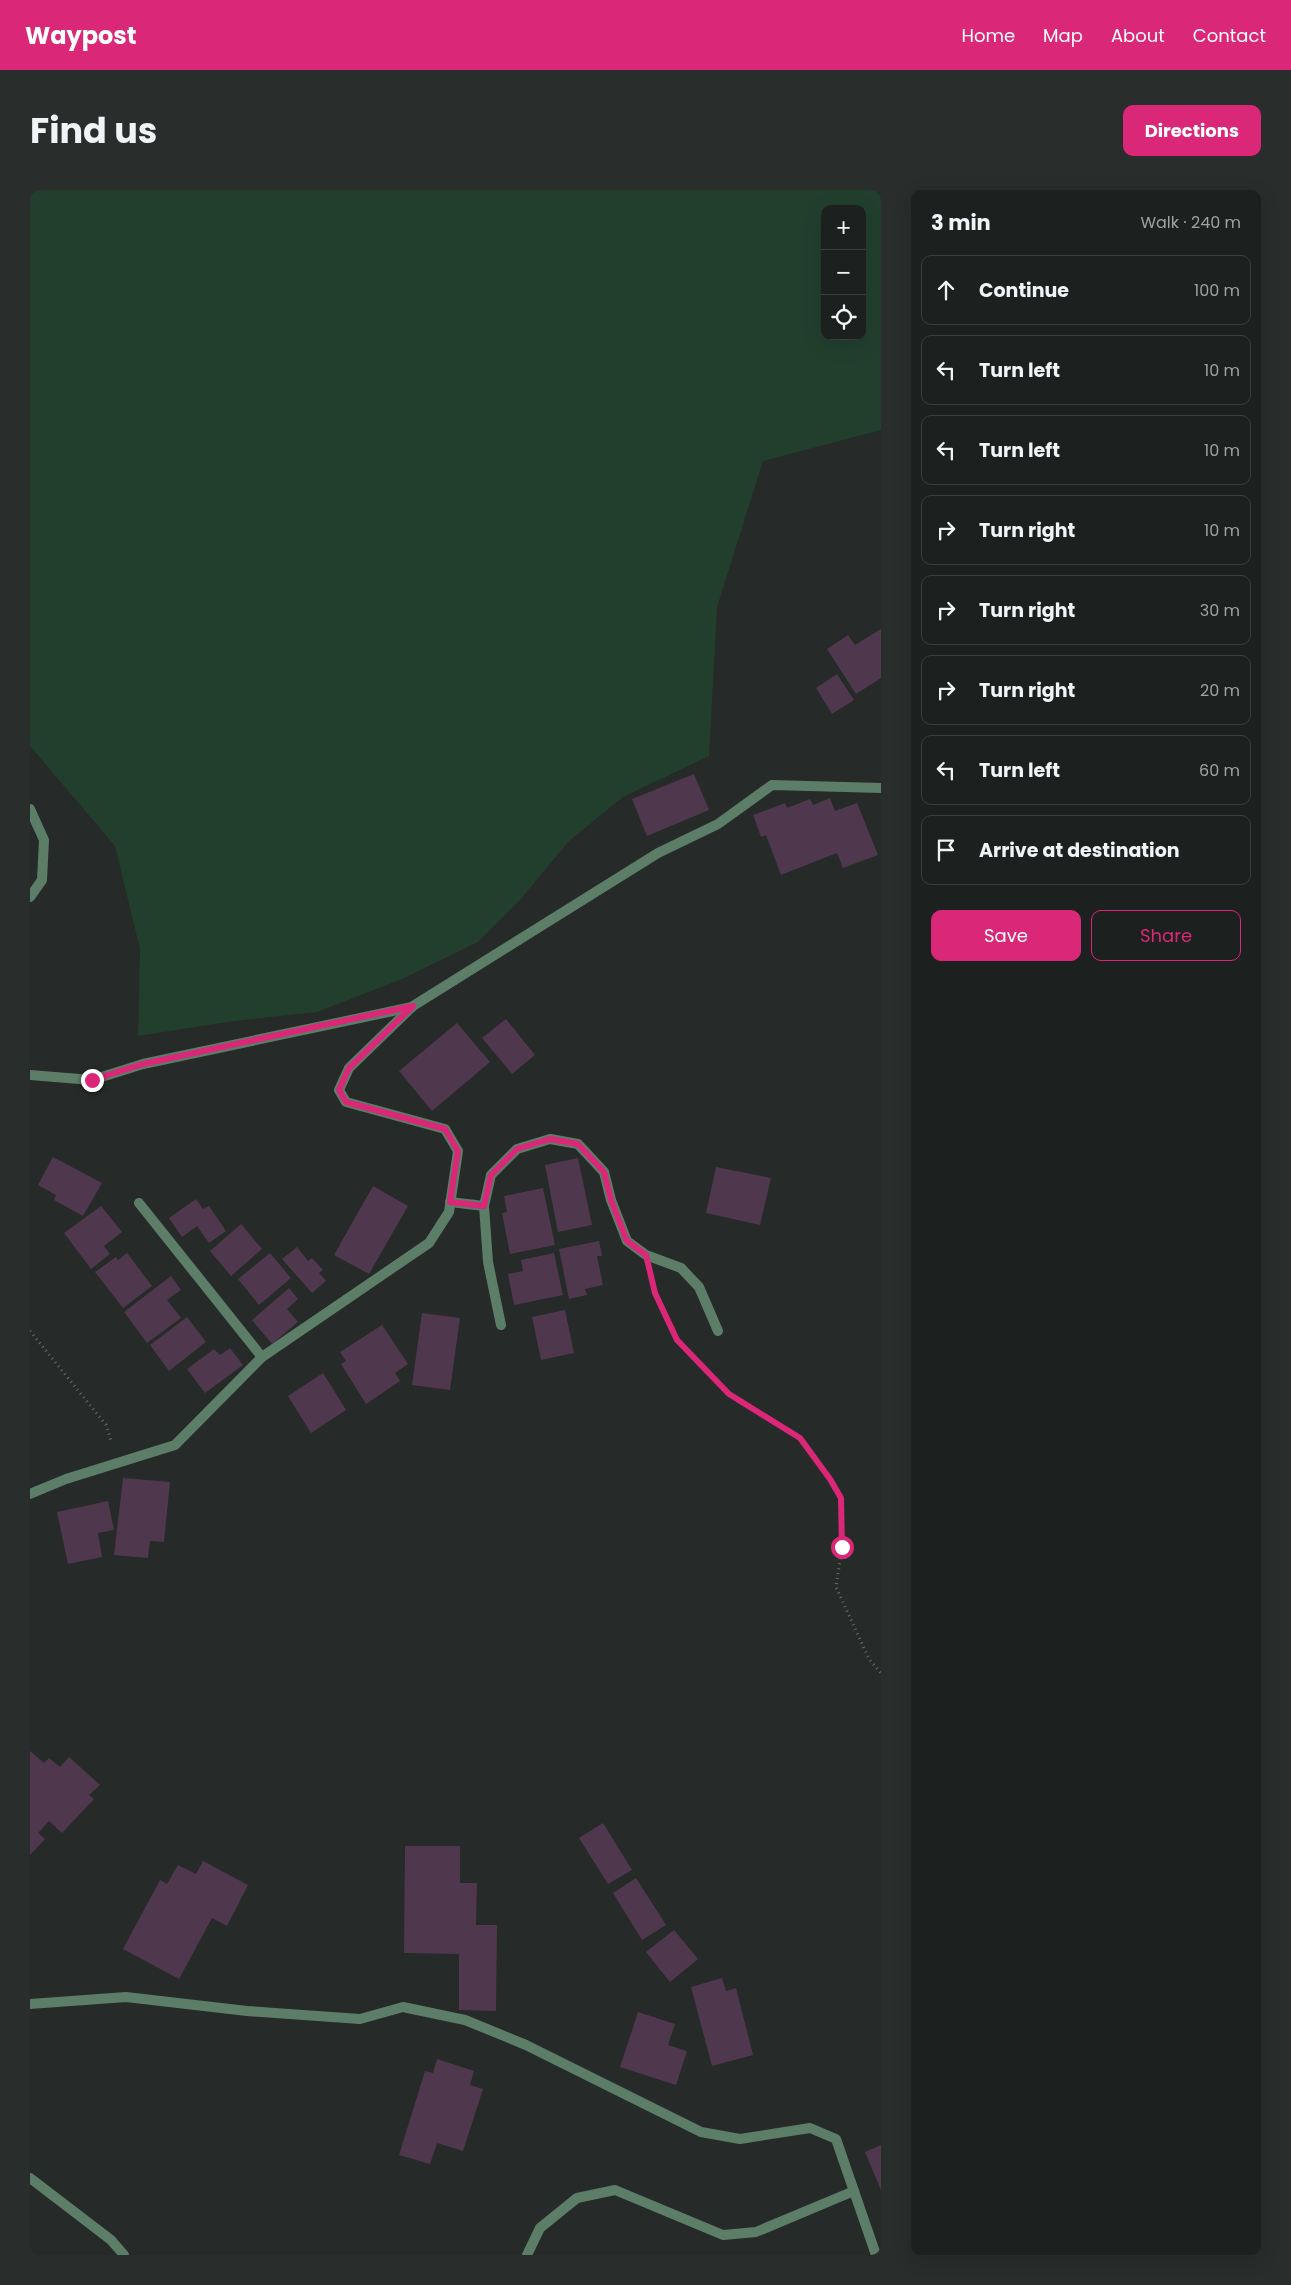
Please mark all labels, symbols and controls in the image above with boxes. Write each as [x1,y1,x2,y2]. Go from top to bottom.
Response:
text: Waypost [25,19,136,52]
text: Home [961,23,1015,48]
text: Map [1043,23,1083,48]
text: About [1111,23,1165,48]
text: Contact [1193,23,1266,48]
button: Directions [1123,105,1261,156]
text: Find us [30,106,157,155]
map controls [821,205,866,340]
button: + [821,205,866,250]
text: 3 min [931,208,991,237]
text: Walk · 240 m [1140,211,1241,234]
button: − [821,250,866,295]
icon: ahead [932,276,960,304]
text: Continue [979,277,1069,304]
text: 100 m [1194,279,1240,302]
button: locate [821,295,866,340]
icon: left [932,356,960,384]
text: Turn left [979,357,1060,384]
text: 10 m [1204,359,1240,382]
icon: left [932,436,960,464]
text: Turn left [979,437,1060,464]
text: 10 m [1204,439,1240,462]
icon: right [932,516,960,544]
text: Turn right [979,517,1075,544]
text: 10 m [1204,519,1240,542]
icon: right [932,596,960,624]
text: Turn right [979,597,1075,624]
text: 30 m [1200,599,1240,622]
icon: right [932,676,960,704]
text: Turn right [979,677,1075,704]
text: 20 m [1200,679,1240,702]
icon: left [932,756,960,784]
text: Turn left [979,757,1060,784]
text: 60 m [1199,759,1240,782]
icon: arrive [932,836,960,864]
text: Arrive at destination [979,837,1180,864]
button: Save [931,910,1081,961]
button: Share [1091,910,1241,961]
route end [81,1069,104,1092]
route start [831,1536,854,1559]

